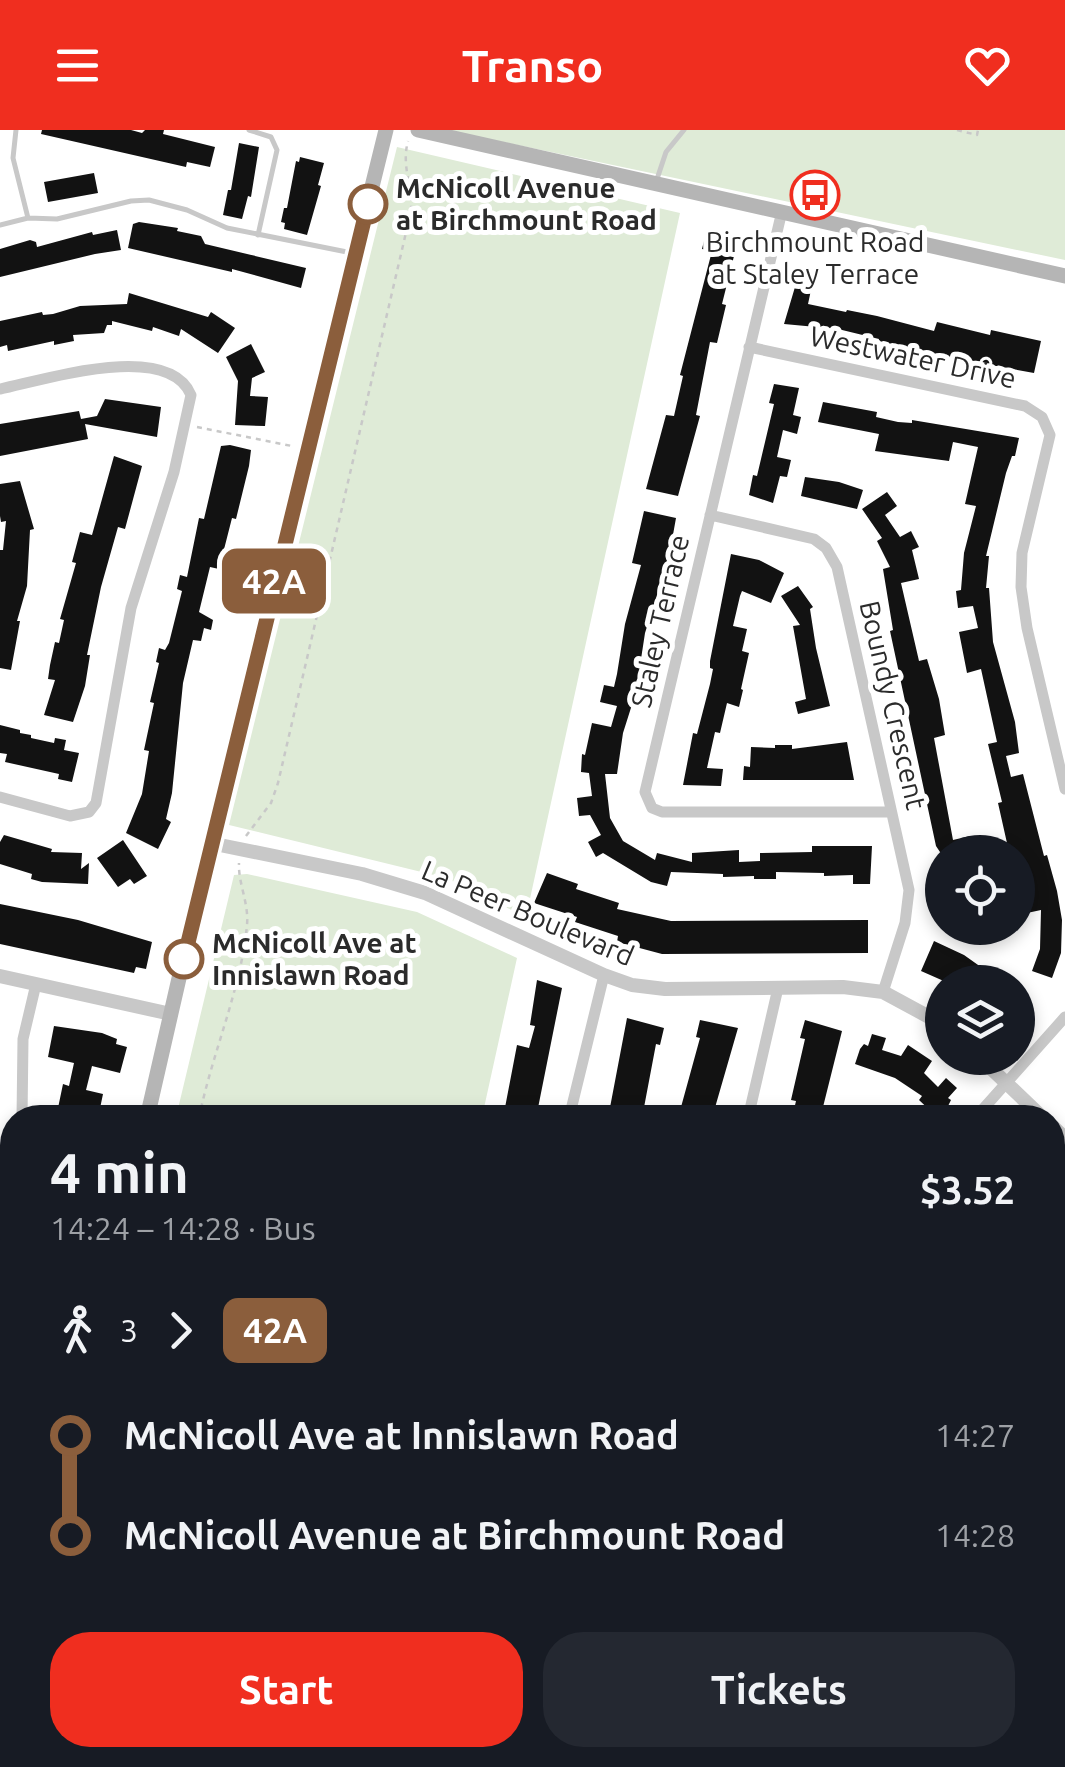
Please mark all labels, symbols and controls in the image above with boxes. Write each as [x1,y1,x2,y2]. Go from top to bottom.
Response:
icon: menu [50,38,105,93]
icon: heart [960,38,1015,93]
text: Transo [462,40,603,91]
bus stop icon: Birchmount Road at Staley Terrace [789,169,841,221]
place label: McNicoll Avenue at Birchmount Road [396,172,657,235]
marker: McNicoll Avenue at Birchmount Road [349,185,387,223]
place label: Birchmount Road at Staley Terrace [706,226,924,289]
street label: Westwater Drive [807,320,1019,393]
street label: Staley Terrace [625,531,694,710]
line badge: 42A [216,548,332,614]
text: 42A [242,561,306,601]
street label: Boundy Crescent [854,598,933,812]
map controls [925,835,1035,1075]
button: locate [925,835,1035,945]
street label: La Peer Boulevard [418,854,639,971]
place label: McNicoll Ave at Innislawn Road [212,927,417,990]
marker: McNicoll Ave at Innislawn Road [165,940,203,978]
button: layers [925,965,1035,1075]
text: 4 min [50,1142,189,1203]
text: $3.52 [920,1169,1015,1211]
text: 14:24 – 14:28 · Bus [50,1210,316,1246]
icon: walk [50,1303,105,1358]
icon: forward [153,1303,208,1358]
text: 42A [243,1310,307,1350]
text: 3 [120,1312,138,1348]
text: McNicoll Ave at Innislawn Road [124,1414,679,1456]
text: 14:27 [935,1417,1015,1453]
text: McNicoll Avenue at Birchmount Road [124,1514,785,1556]
text: 14:28 [935,1517,1015,1553]
button: Start [50,1632,523,1747]
button: Tickets [543,1632,1015,1747]

